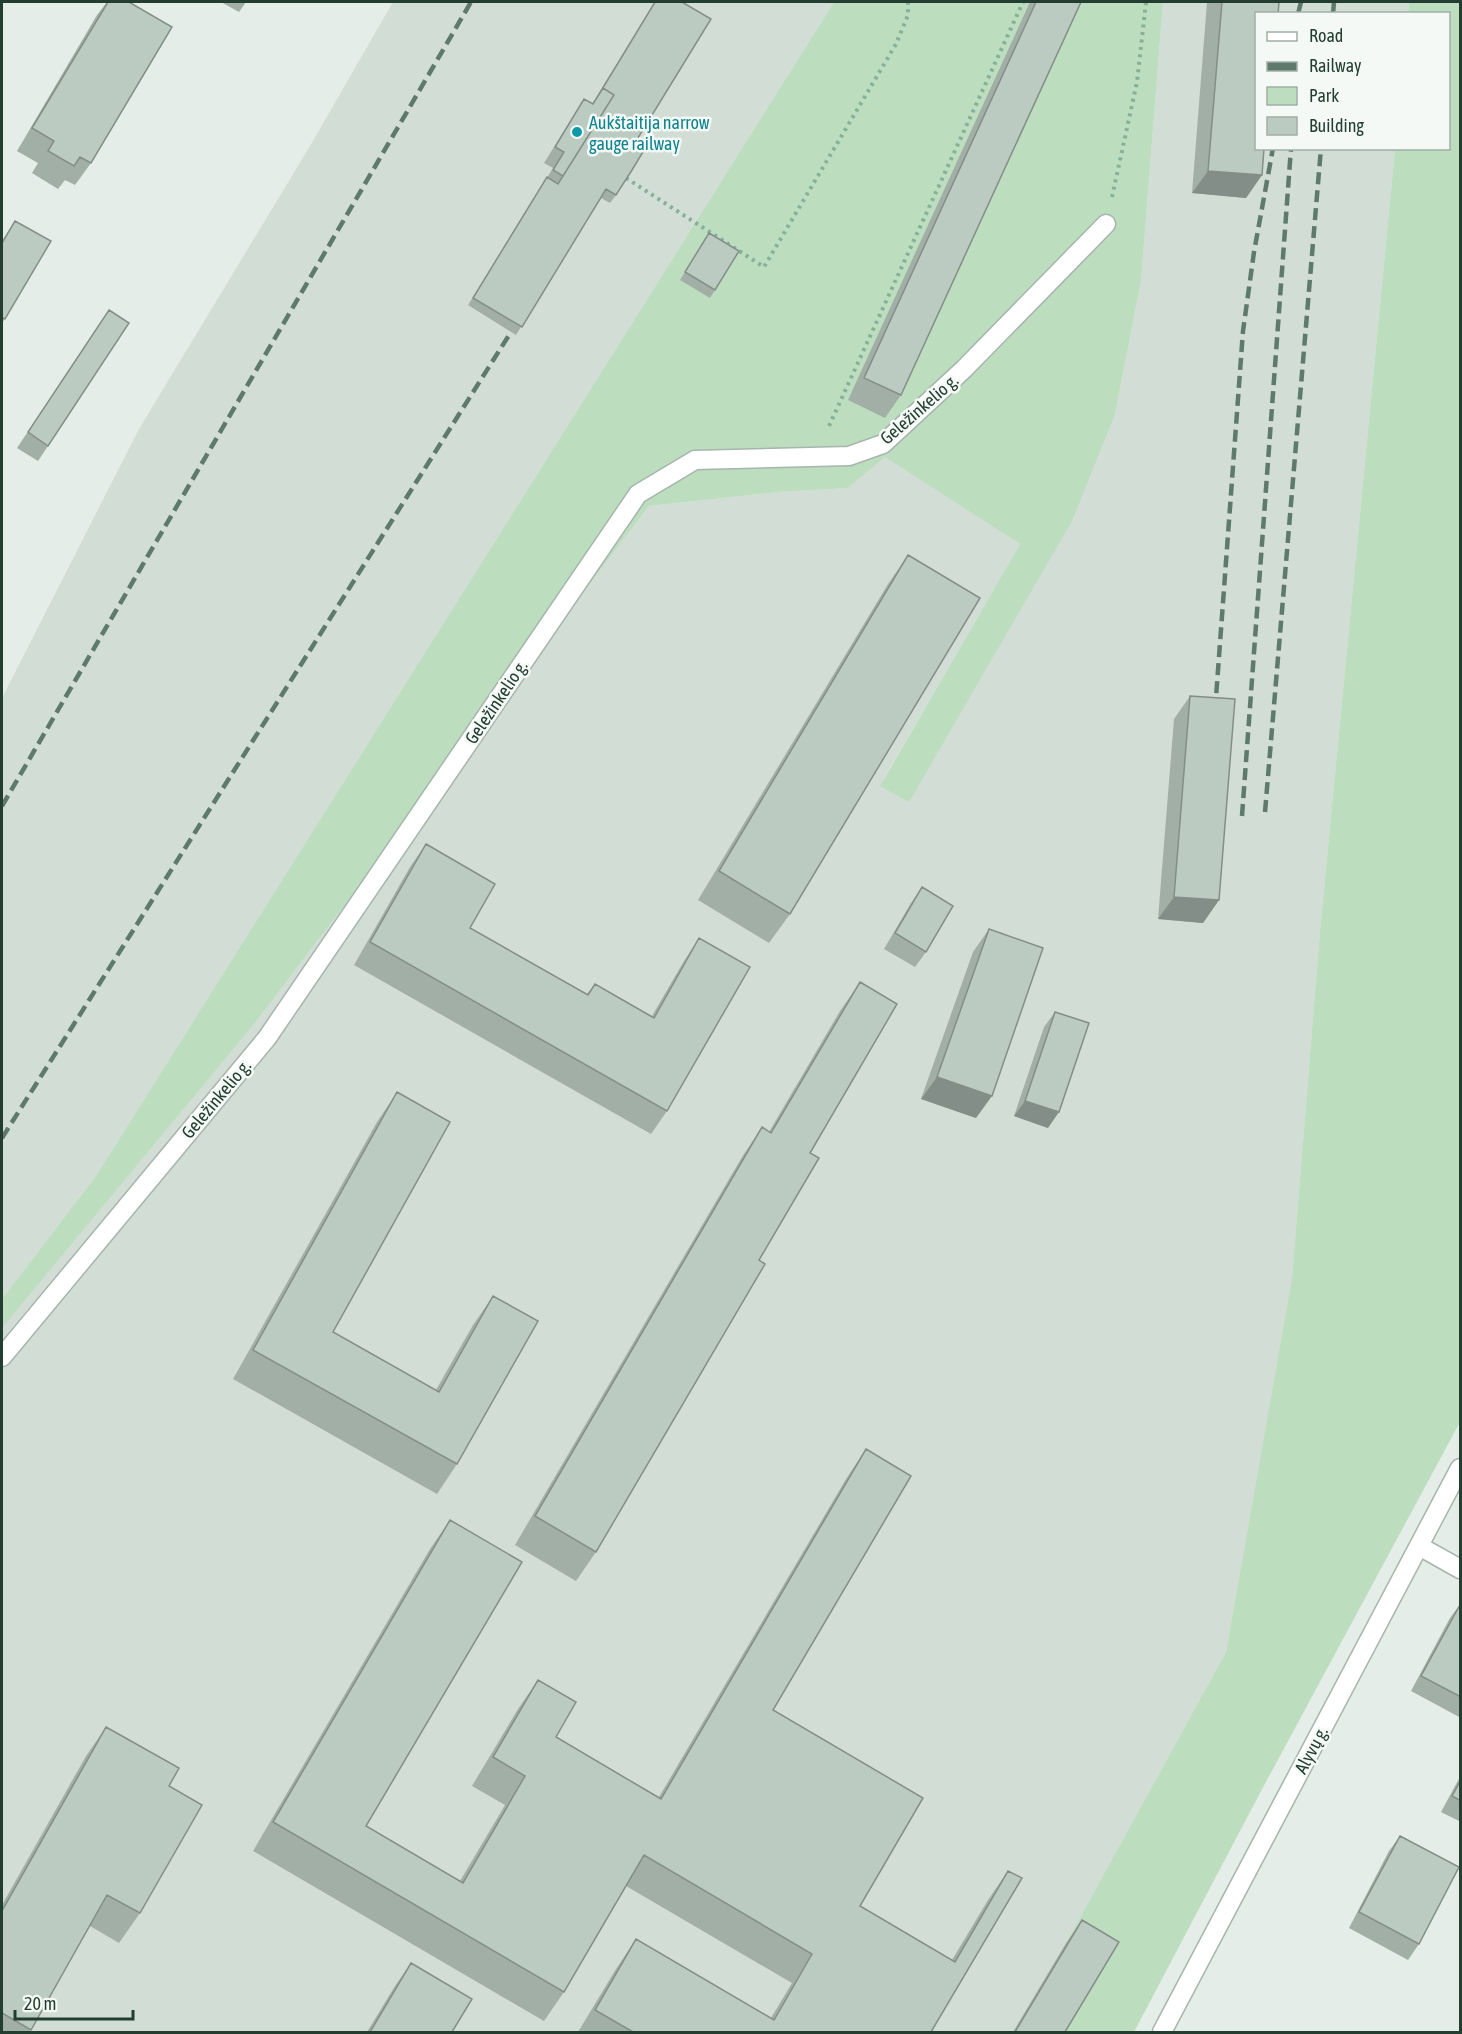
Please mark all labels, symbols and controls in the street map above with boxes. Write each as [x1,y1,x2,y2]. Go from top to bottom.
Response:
legend [1255,12,1450,150]
text: Road [1309,25,1343,46]
text: Railway [1309,55,1361,76]
text: Park [1309,85,1339,106]
place label: Aukštaitija narrow gauge railway [589,112,710,154]
text: Building [1309,115,1364,136]
marker: Aukštaitija narrow gauge railway [570,125,584,139]
street label: Geležinkelio g. [876,369,962,449]
street label: Geležinkelio g. [460,656,532,748]
street label: Geležinkelio g. [177,1055,255,1143]
street label: Alyvų g. [1290,1723,1332,1777]
scale bar [15,1983,134,2021]
text: 20 m [24,1993,56,2014]

